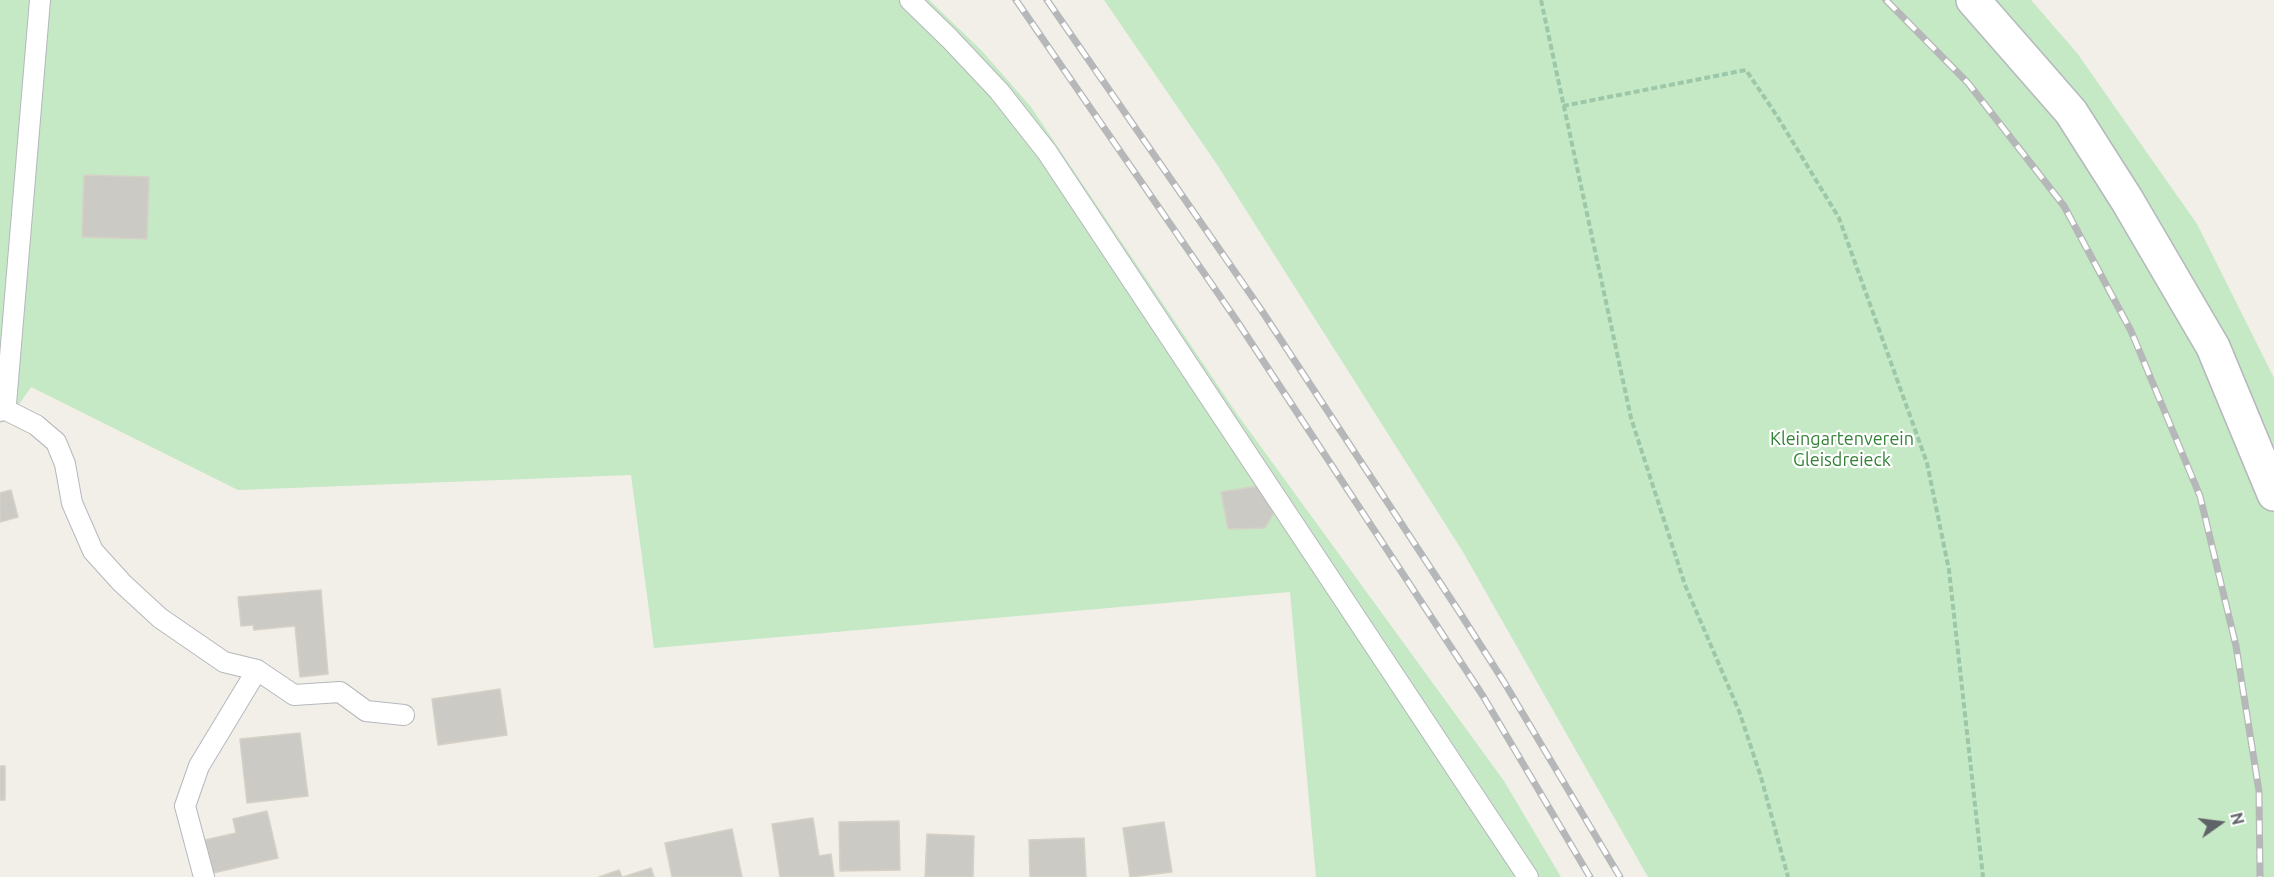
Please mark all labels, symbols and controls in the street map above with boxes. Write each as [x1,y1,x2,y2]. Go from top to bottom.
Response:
park label: Kleingartenverein Gleisdreieck [1770,428,1914,470]
north arrow [2190,793,2250,853]
text: N [2227,811,2248,827]

